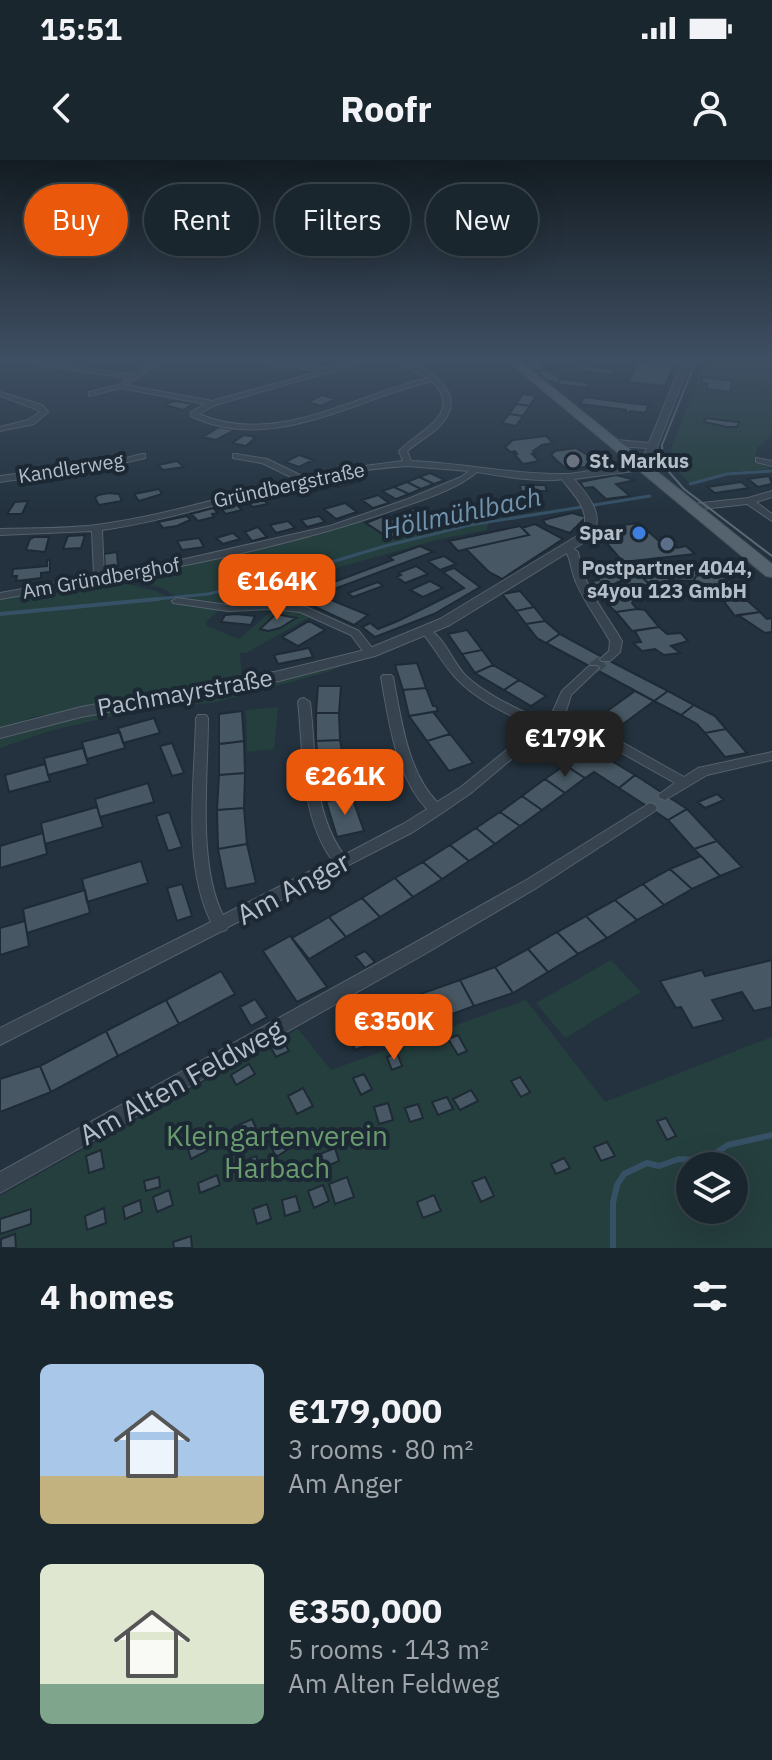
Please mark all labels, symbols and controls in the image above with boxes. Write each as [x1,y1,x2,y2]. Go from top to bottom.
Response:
text: 15:51 [40,9,122,48]
text: Roofr [340,85,432,132]
icon: back [40,86,84,130]
icon: person [688,86,732,130]
chip: Buy [24,184,128,256]
chip: Rent [144,184,259,256]
chip: Filters [275,184,410,256]
chip: New [426,184,538,256]
street label: Kandlerweg [16,446,126,489]
place label: St. Markus [589,447,689,474]
marker: St. Markus [564,452,582,470]
street label: Gründbergstraße [211,455,367,514]
water label: Höllmühlbach [379,479,544,545]
place label: Spar [579,519,623,546]
marker: Spar [630,524,648,542]
marker: Postpartner 4044, s4you 123 GmbH [658,535,676,553]
street label: Am Gründberghof [20,550,182,605]
pin: €164K [221,554,333,622]
place label: Postpartner 4044, s4you 123 GmbH [581,554,753,604]
text: €164K [236,563,318,597]
street label: Pachmayrstraße [95,661,275,723]
pin: €179K [509,711,621,779]
text: €179K [524,720,606,754]
pin: €261K [289,749,401,817]
text: €261K [304,758,386,792]
street label: Am Anger [230,842,356,933]
pin: €350K [338,994,450,1062]
text: €350K [353,1003,435,1037]
street label: Am Alten Feldweg [72,1010,289,1153]
park label: Kleingartenverein Harbach [166,1117,388,1186]
map controls [676,1152,748,1224]
button: layers [676,1152,748,1224]
text: 4 homes [40,1274,175,1318]
icon: filters [688,1274,732,1318]
text: €179,000 [288,1388,442,1432]
icon: home [104,1396,200,1492]
text: 3 rooms · 80 m² [288,1432,473,1466]
text: Am Anger [288,1466,402,1500]
text: €350,000 [288,1588,442,1632]
icon: home [104,1596,200,1692]
text: 5 rooms · 143 m² [288,1632,489,1666]
text: Am Alten Feldweg [288,1666,499,1700]

